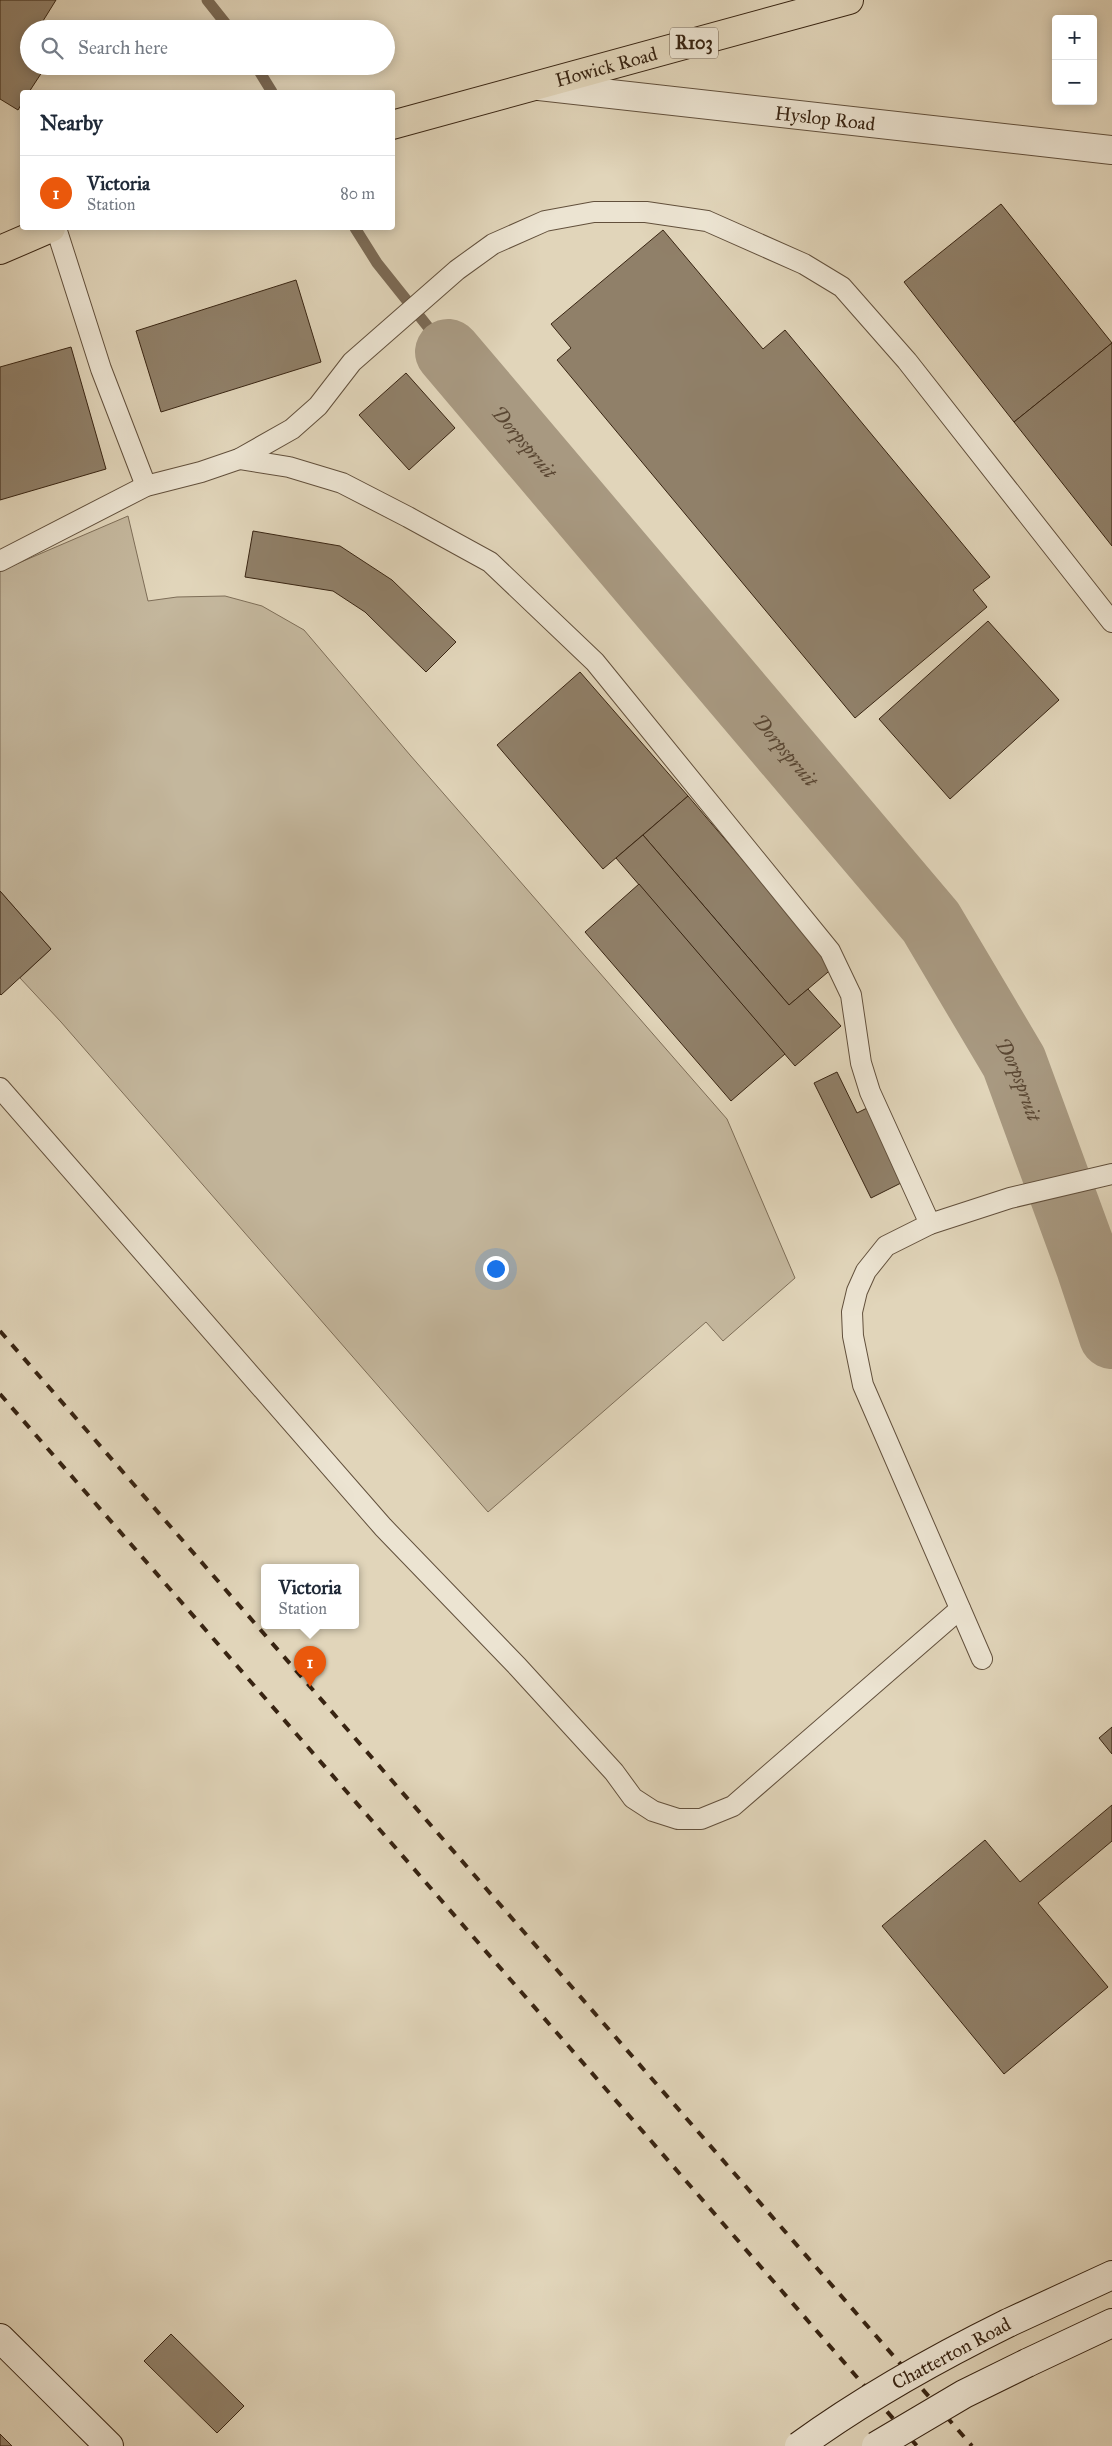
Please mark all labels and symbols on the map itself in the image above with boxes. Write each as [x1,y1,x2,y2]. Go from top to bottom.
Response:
road number: R103 [670,28,718,58]
street label: Howick Road [553,42,660,92]
street label: Hyslop Road [774,101,877,136]
water label: Dorpspruit [487,401,563,485]
water label: Dorpspruit [748,709,824,793]
water label: Dorpspruit [991,1034,1047,1126]
your location [483,1256,509,1282]
pin: 1 [294,1646,326,1687]
street label: Chatterton Road [888,2312,1015,2394]

